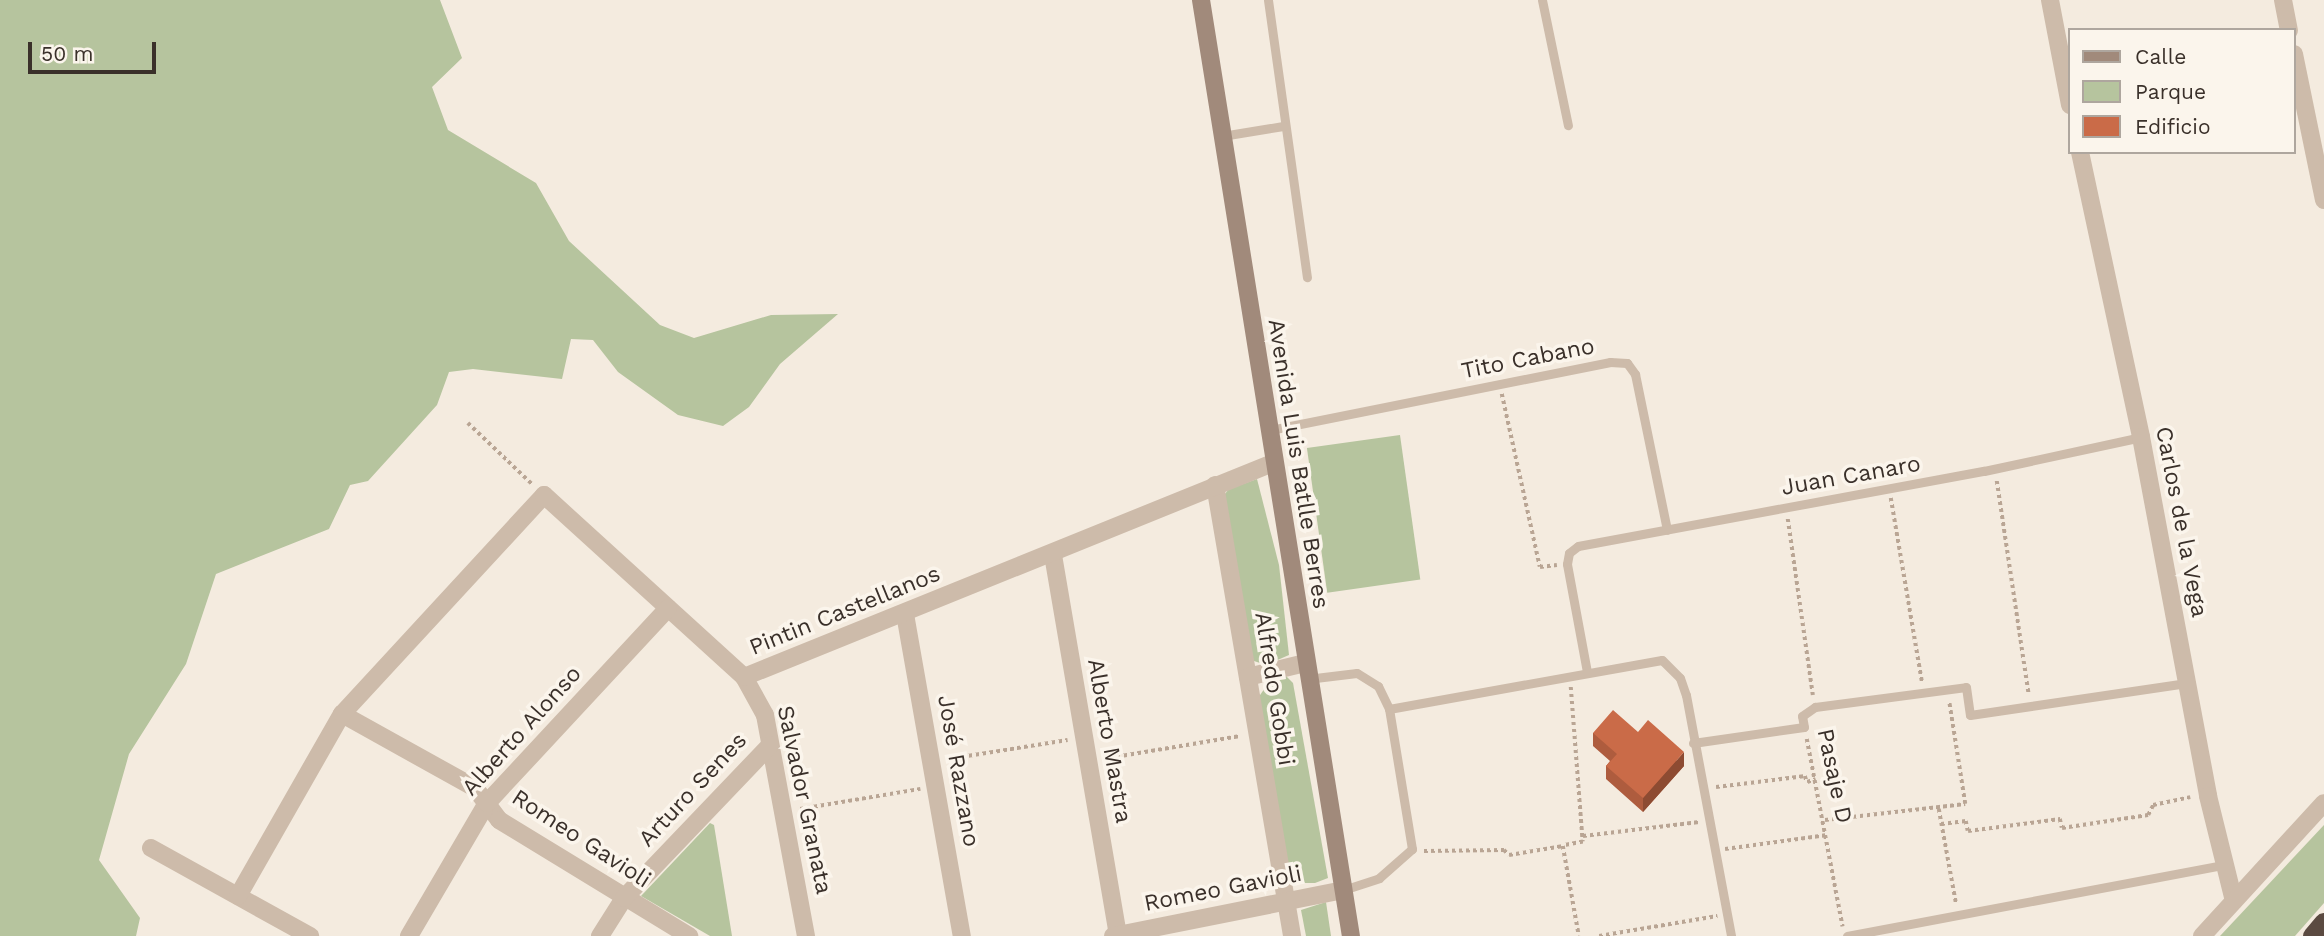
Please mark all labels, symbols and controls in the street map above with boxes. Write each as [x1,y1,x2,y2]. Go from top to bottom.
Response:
scale bar [32,28,159,72]
legend [2068,28,2296,154]
text: 50 m [41,41,93,66]
text: Calle [2135,44,2186,69]
text: Parque [2135,79,2206,104]
text: Edificio [2135,114,2211,139]
street label: Avenida Luis Batlle Berres [1261,317,1335,611]
street label: Tito Cabano [1459,333,1597,385]
street label: Carlos de la Vega [2149,424,2213,620]
street label: Juan Canaro [1779,450,1923,502]
street label: Pintin Castellanos [746,560,944,662]
street label: Alfredo Gobbi [1248,610,1300,768]
street label: Alberto Mastra [1081,657,1137,825]
street label: Alberto Alonso [456,660,588,802]
street label: José Razzano [931,693,985,849]
street label: Salvador Granata [770,703,838,897]
street label: Pasaje D [1811,726,1857,826]
street label: Arturo Senes [633,727,753,853]
street label: Romeo Gavioli [506,784,656,894]
street label: Romeo Gavioli [1142,860,1304,918]

